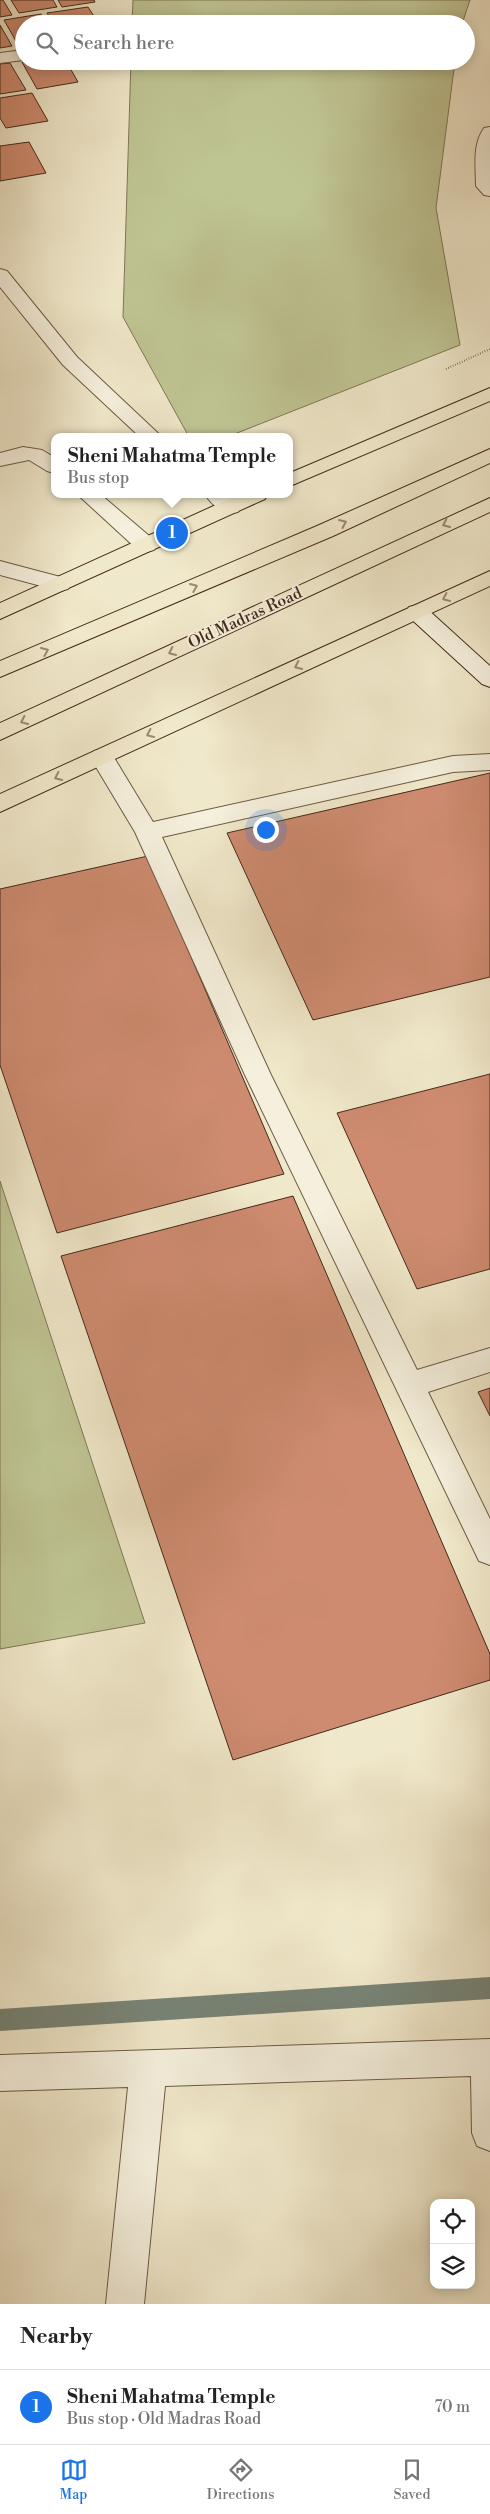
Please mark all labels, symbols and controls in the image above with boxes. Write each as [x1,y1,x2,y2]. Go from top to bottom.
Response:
search box [15,15,475,70]
icon: search [33,29,61,57]
text: Search here [73,31,174,55]
popup [51,433,293,498]
text: Sheni Mahatma Temple [68,444,276,468]
text: Bus stop [68,468,129,488]
pin: 1 [156,514,188,552]
one-way arrow [338,518,347,529]
one-way arrow [442,518,451,529]
street label: Old Madras Road [185,583,305,653]
one-way arrow [189,583,198,594]
one-way arrow [442,592,451,603]
one-way arrow [168,646,177,657]
one-way arrow [40,647,49,658]
one-way arrow [294,660,303,671]
one-way arrow [20,715,29,725]
one-way arrow [146,728,155,739]
one-way arrow [54,771,63,781]
your location [253,817,279,843]
map controls [430,2199,475,2289]
button: locate [430,2199,475,2244]
button: layers [430,2244,475,2289]
text: Nearby [20,2324,93,2350]
text: Sheni Mahatma Temple [67,2385,275,2409]
text: 1 [32,2397,40,2417]
text: 70 m [434,2397,470,2417]
text: Bus stop · Old Madras Road [67,2409,261,2429]
tab: Map [60,2456,88,2504]
tab: Directions [207,2456,274,2504]
tab: Saved [394,2456,430,2504]

